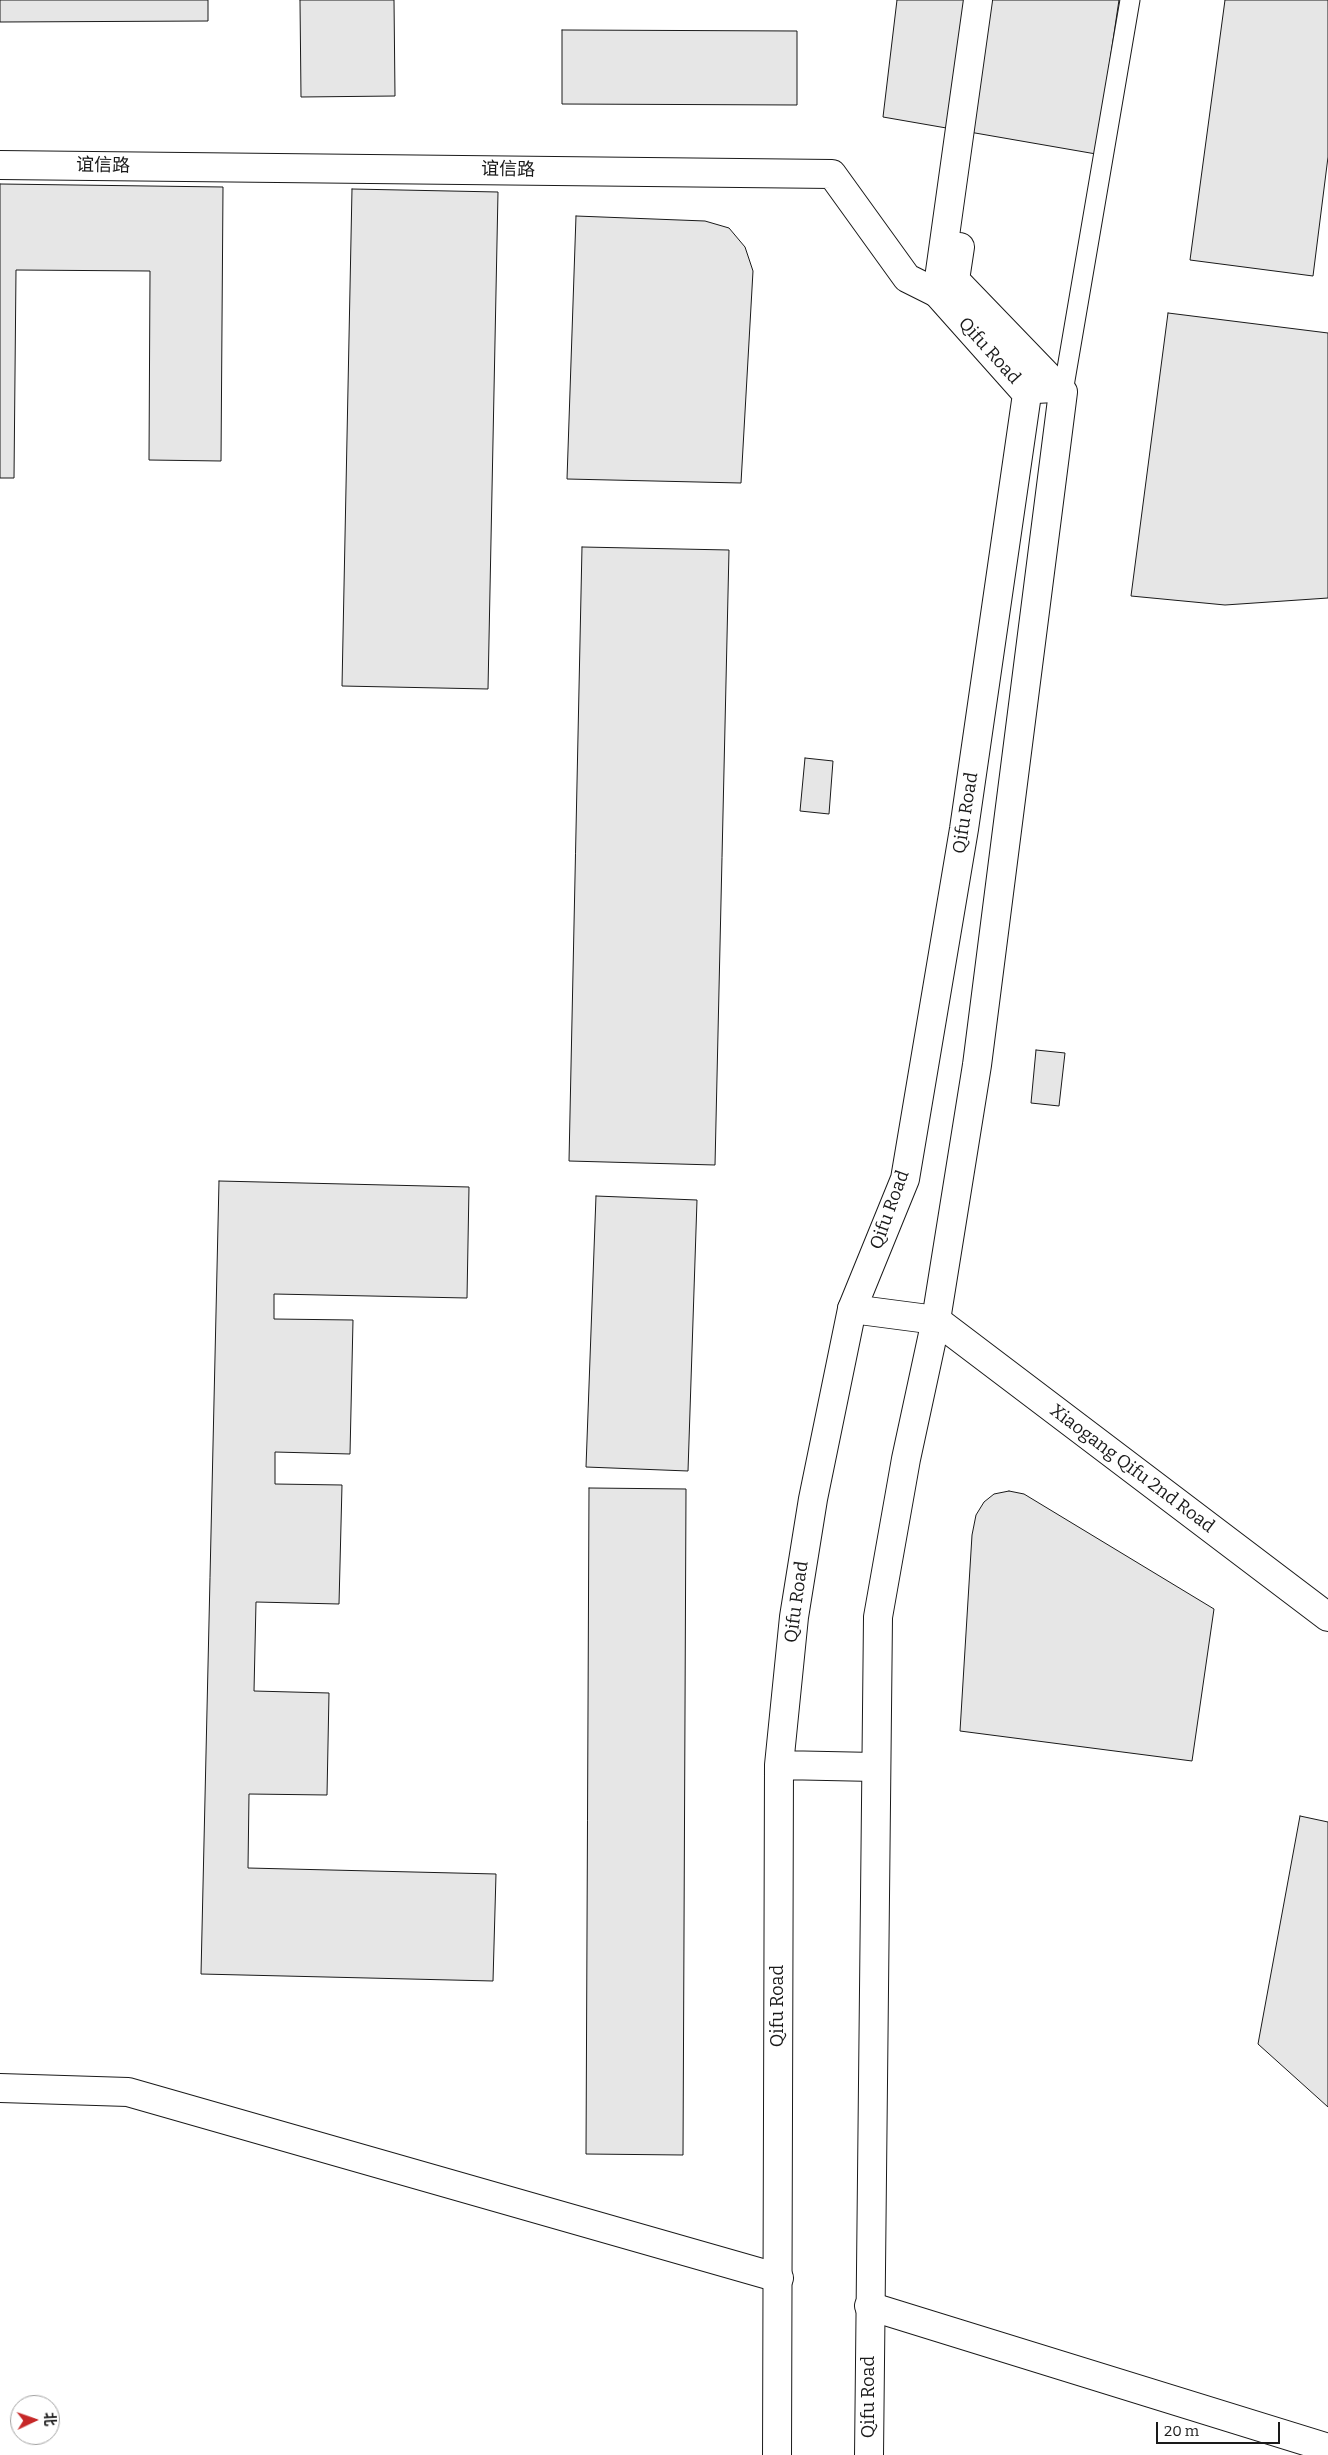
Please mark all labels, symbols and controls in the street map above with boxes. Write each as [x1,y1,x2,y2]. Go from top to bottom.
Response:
street label: 谊信路 [76,155,130,177]
street label: 谊信路 [481,159,535,181]
street label: Qifu Road [953,313,1025,389]
street label: Qifu Road [949,771,983,855]
street label: Qifu Road [866,1168,914,1252]
street label: Xiaogang Qifu 2nd Road [1046,1400,1218,1538]
street label: Qifu Road [781,1560,813,1644]
street label: Qifu Road [767,1965,789,2047]
street label: Qifu Road [858,2356,880,2438]
north arrow [10,2395,60,2445]
text: 北 [41,2412,58,2427]
scale bar [1158,2412,1282,2444]
text: 20 m [1164,2422,1199,2440]

